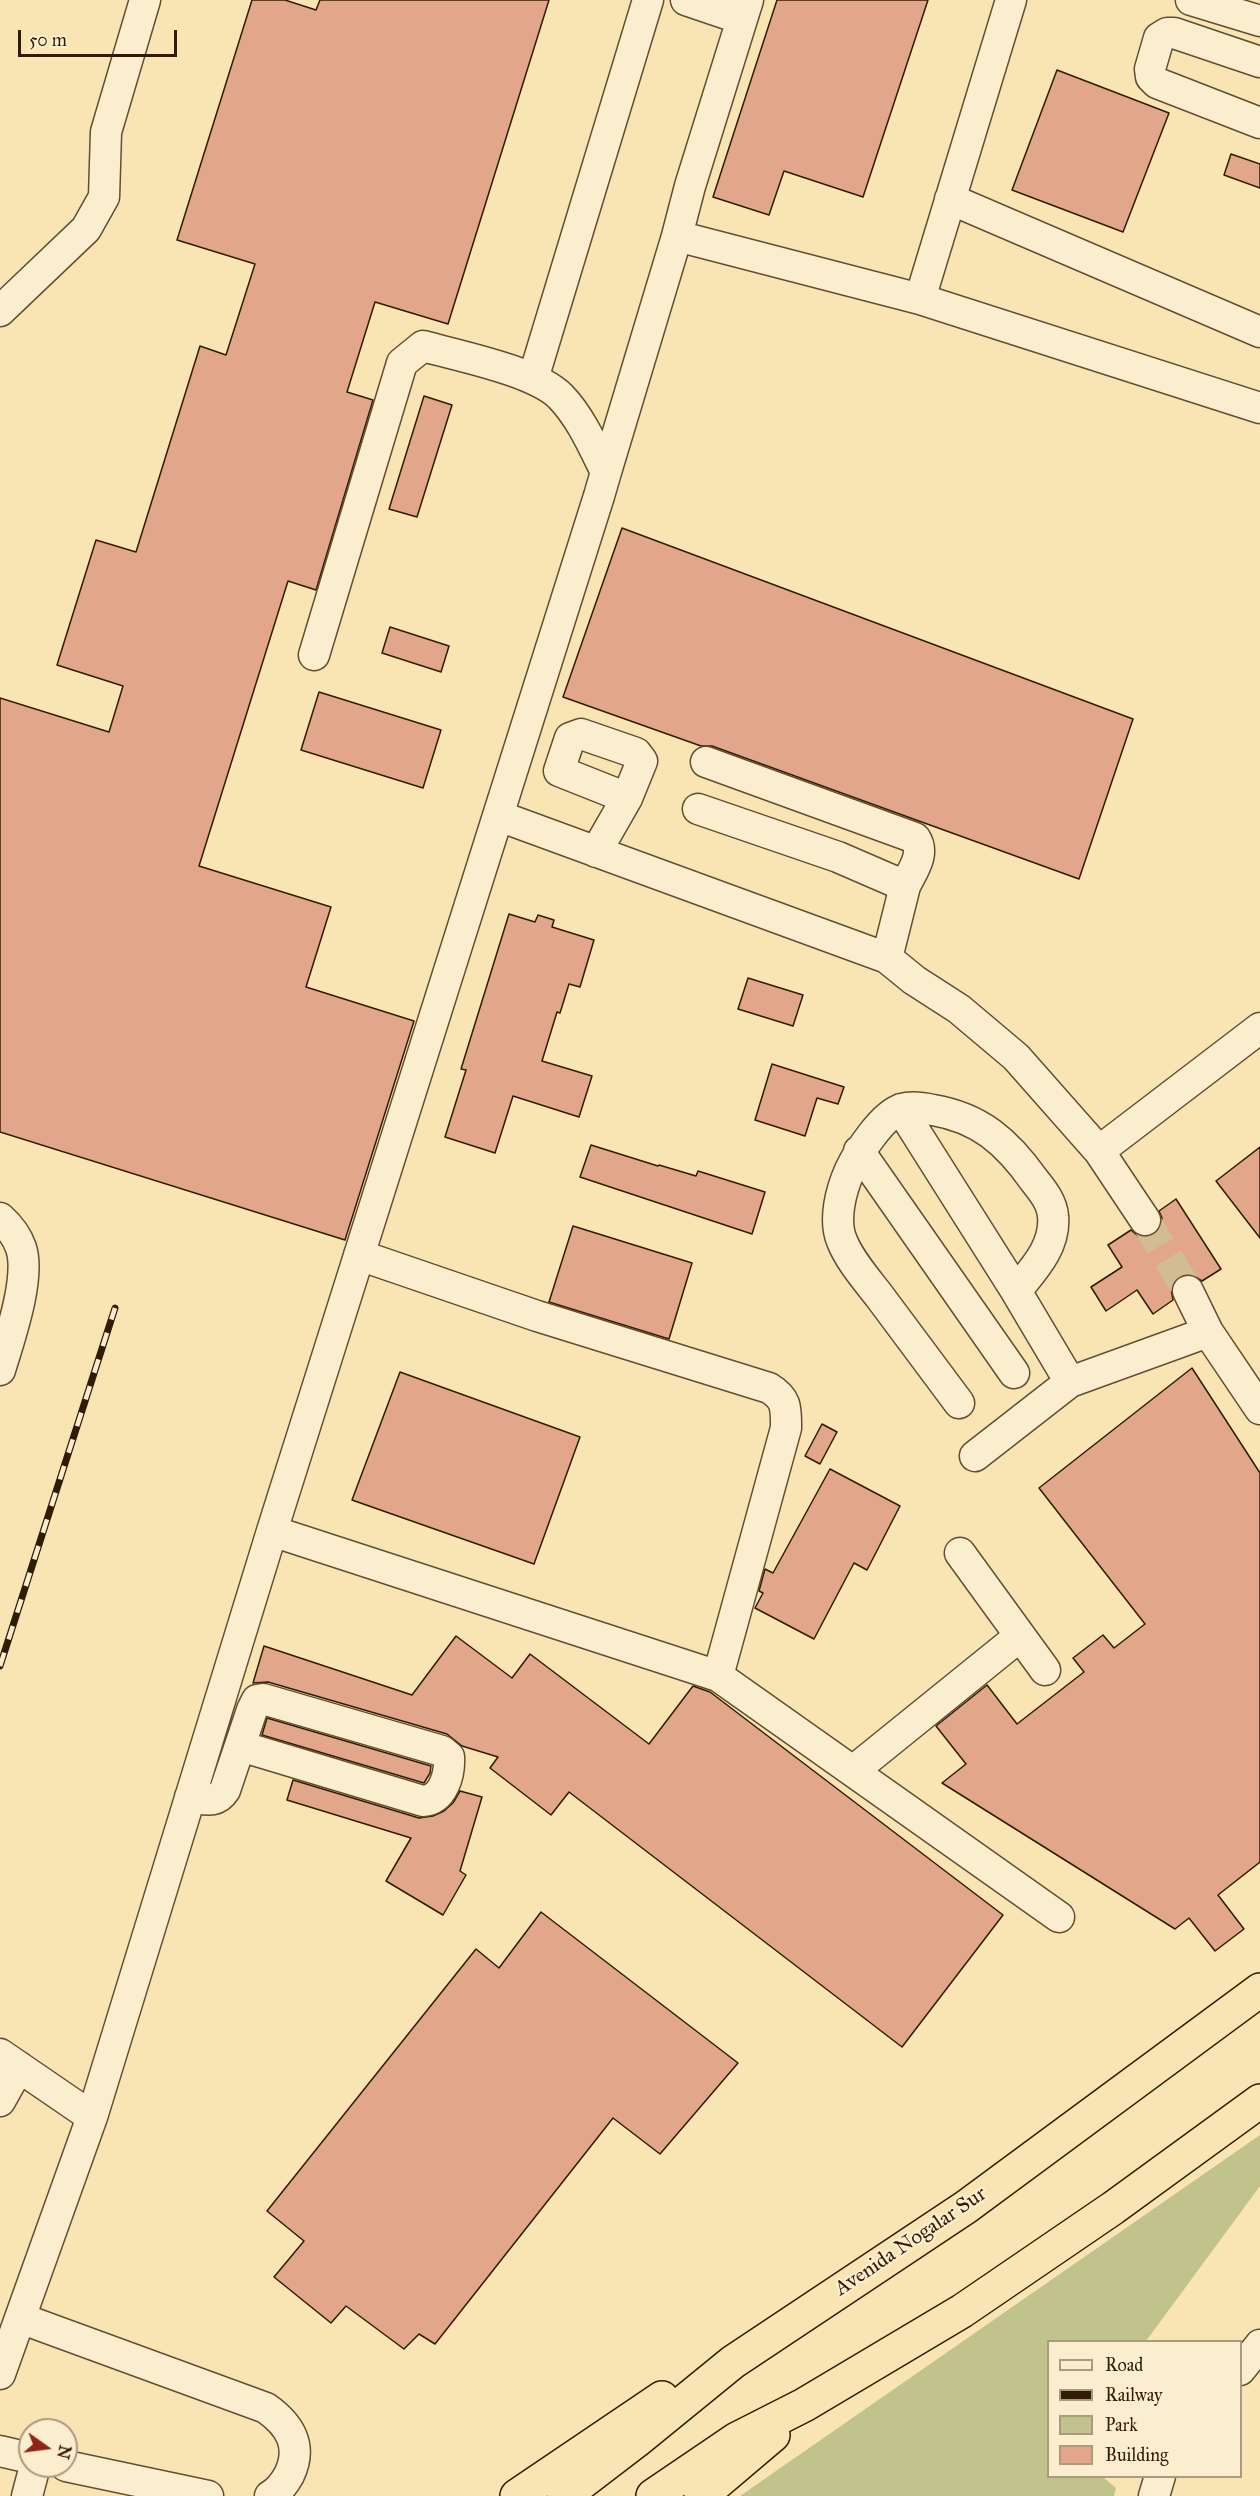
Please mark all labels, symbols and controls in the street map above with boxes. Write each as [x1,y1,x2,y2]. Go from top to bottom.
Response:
scale bar [21,18,180,56]
text: 50 m [29,29,67,51]
street label: Avenida Nogalar Sur [830,2182,992,2302]
legend [1047,2340,1242,2478]
text: Road [1105,2354,1143,2376]
text: Railway [1105,2384,1162,2406]
text: Park [1105,2414,1138,2436]
north arrow [18,2418,78,2478]
text: N [53,2443,75,2461]
text: Building [1105,2444,1168,2466]

